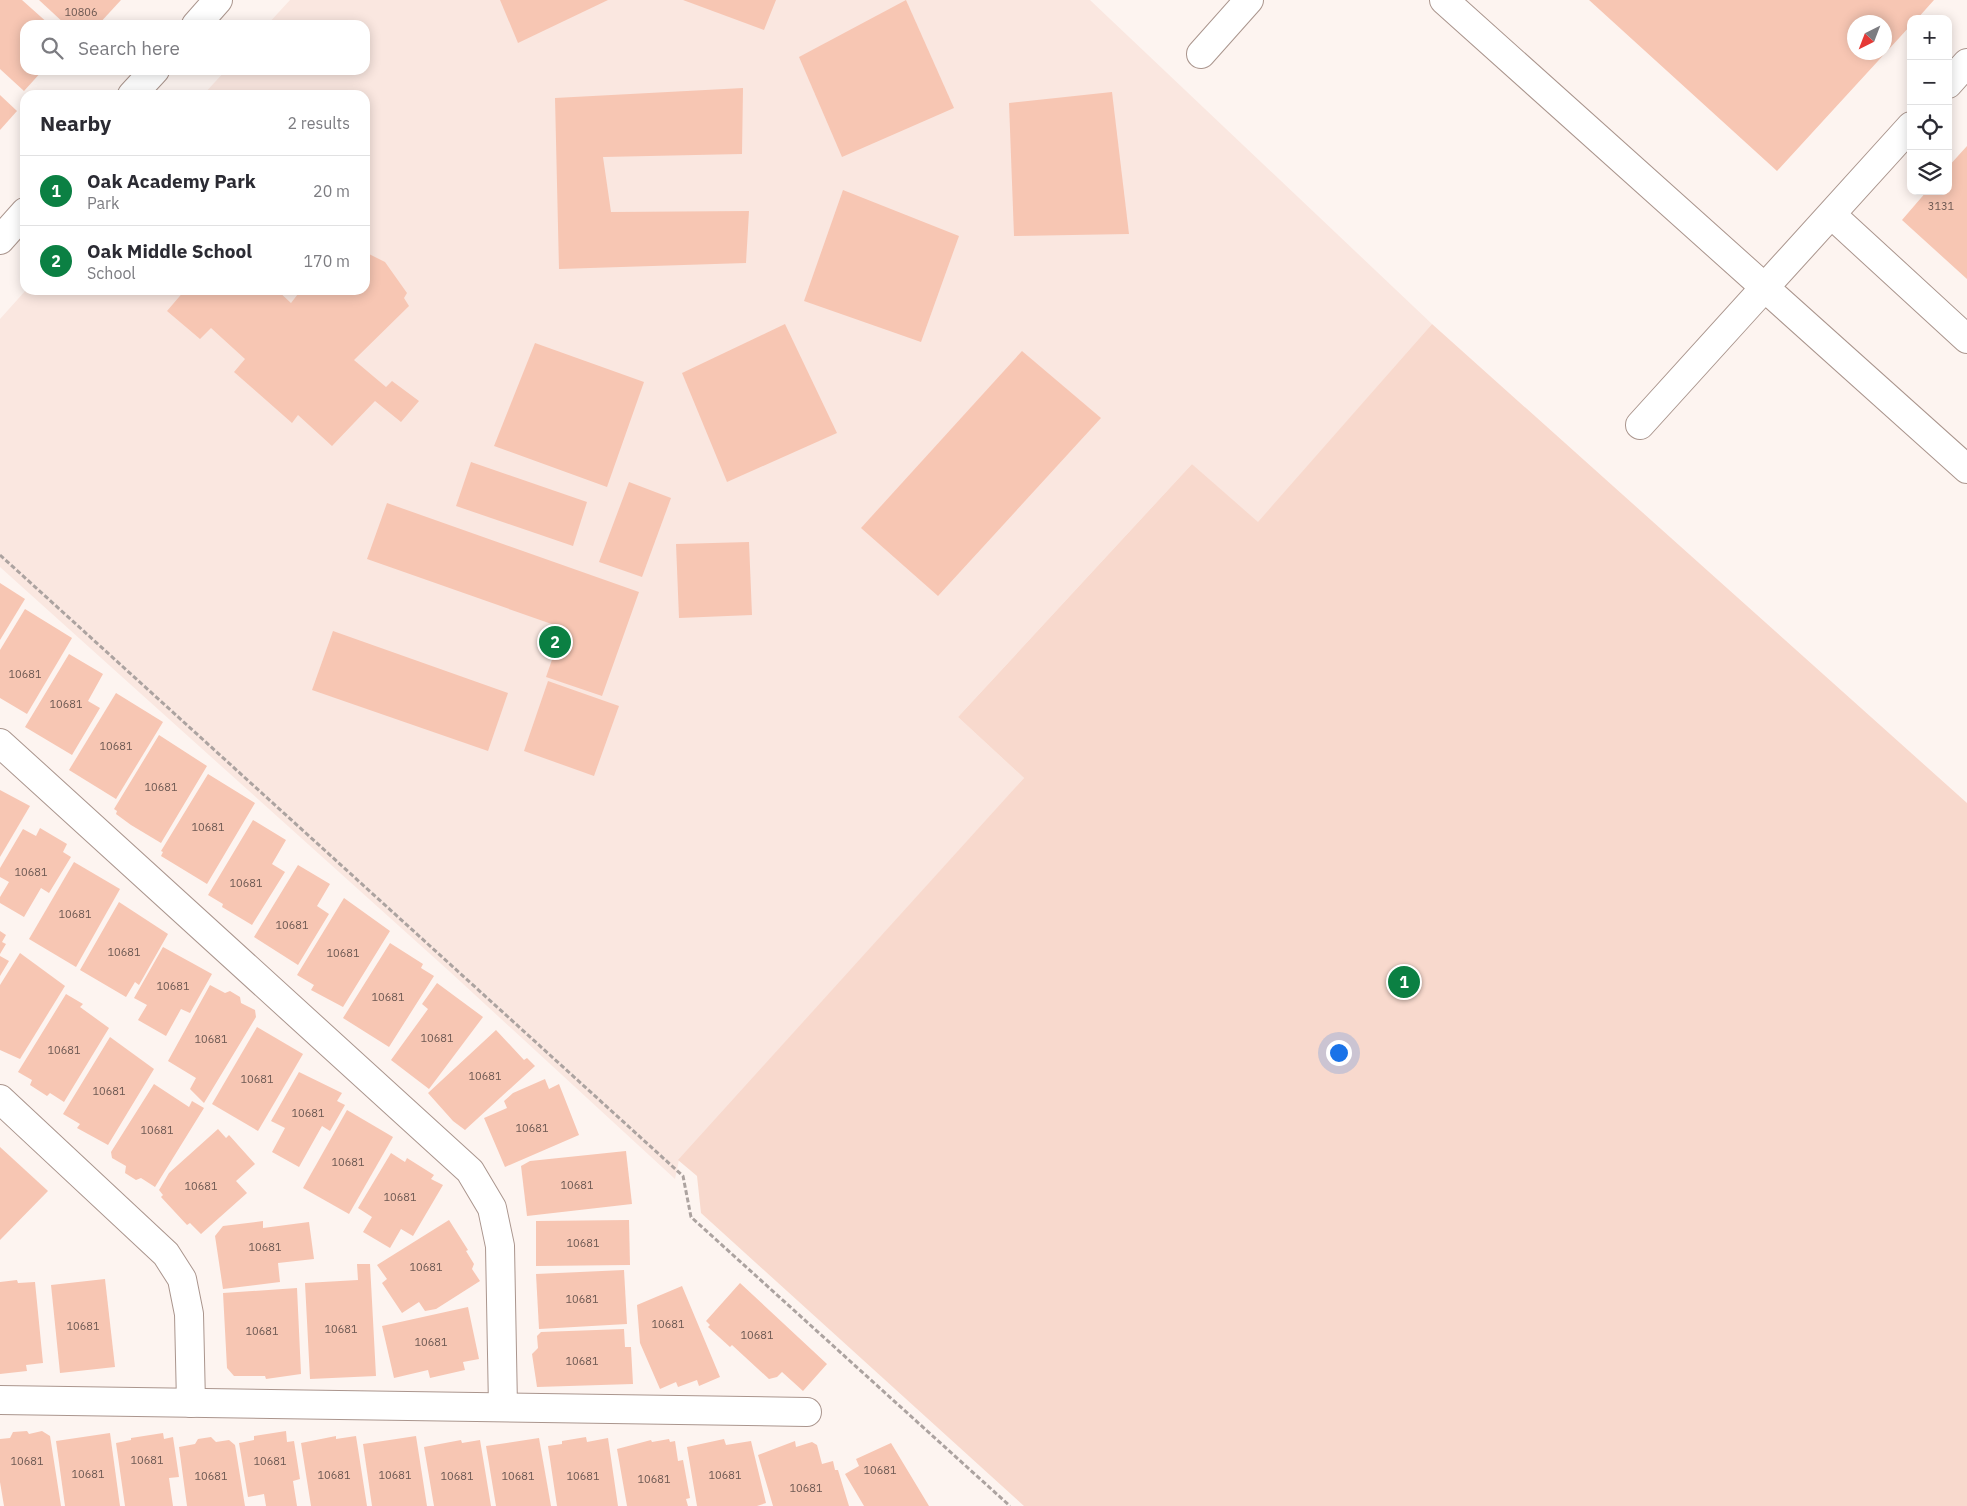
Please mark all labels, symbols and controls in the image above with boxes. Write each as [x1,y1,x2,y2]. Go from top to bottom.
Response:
house number: 10806 [65,5,98,19]
north arrow [1847,15,1892,60]
map controls [1907,15,1952,195]
button: + [1907,15,1952,60]
search box [20,20,370,75]
icon: search [38,34,66,62]
text: Search here [78,36,180,60]
button: − [1907,60,1952,105]
button: locate [1907,105,1952,150]
text: Nearby [40,109,111,137]
text: 2 results [287,113,350,133]
button: layers [1907,150,1952,195]
text: Oak Academy Park [87,169,256,193]
text: 1 [51,181,61,201]
text: 20 m [313,181,350,201]
text: Park [87,193,119,213]
house number: 3131 [1928,199,1955,213]
text: Oak Middle School [87,239,252,263]
text: 2 [51,251,61,271]
text: 170 m [303,251,350,271]
text: School [87,263,136,283]
pin: 2 [539,623,571,661]
house number: 10681 [9,667,42,681]
house number: 10681 [50,697,83,711]
house number: 10681 [100,739,133,753]
house number: 10681 [145,780,178,794]
house number: 10681 [192,820,225,834]
house number: 10681 [15,865,48,879]
house number: 10681 [230,876,263,890]
house number: 10681 [59,907,92,921]
house number: 10681 [276,918,309,932]
house number: 10681 [108,945,141,959]
house number: 10681 [327,946,360,960]
pin: 1 [1388,963,1420,1001]
house number: 10681 [157,979,190,993]
house number: 10681 [372,990,405,1004]
house number: 10681 [421,1031,454,1045]
house number: 10681 [195,1032,228,1046]
your location [1326,1040,1352,1066]
house number: 10681 [48,1043,81,1057]
house number: 10681 [469,1069,502,1083]
house number: 10681 [241,1072,274,1086]
house number: 10681 [93,1084,126,1098]
house number: 10681 [292,1106,325,1120]
house number: 10681 [516,1121,549,1135]
house number: 10681 [141,1123,174,1137]
house number: 10681 [332,1155,365,1169]
house number: 10681 [561,1178,594,1192]
house number: 10681 [185,1179,218,1193]
house number: 10681 [384,1190,417,1204]
house number: 10681 [567,1236,600,1250]
house number: 10681 [249,1240,282,1254]
house number: 10681 [410,1260,443,1274]
house number: 10681 [566,1292,599,1306]
house number: 10681 [652,1317,685,1331]
house number: 10681 [67,1319,100,1333]
house number: 10681 [325,1322,358,1336]
house number: 10681 [246,1324,279,1338]
house number: 10681 [741,1328,774,1342]
house number: 10681 [415,1335,448,1349]
house number: 10681 [566,1354,599,1368]
house number: 10681 [131,1453,164,1467]
house number: 10681 [11,1454,44,1468]
house number: 10681 [254,1454,287,1468]
house number: 10681 [864,1463,897,1477]
house number: 10681 [72,1467,105,1481]
house number: 10681 [318,1468,351,1482]
house number: 10681 [379,1468,412,1482]
house number: 10681 [709,1468,742,1482]
house number: 10681 [195,1469,228,1483]
house number: 10681 [441,1469,474,1483]
house number: 10681 [502,1469,535,1483]
house number: 10681 [567,1469,600,1483]
house number: 10681 [638,1472,671,1486]
house number: 10681 [790,1481,823,1495]

